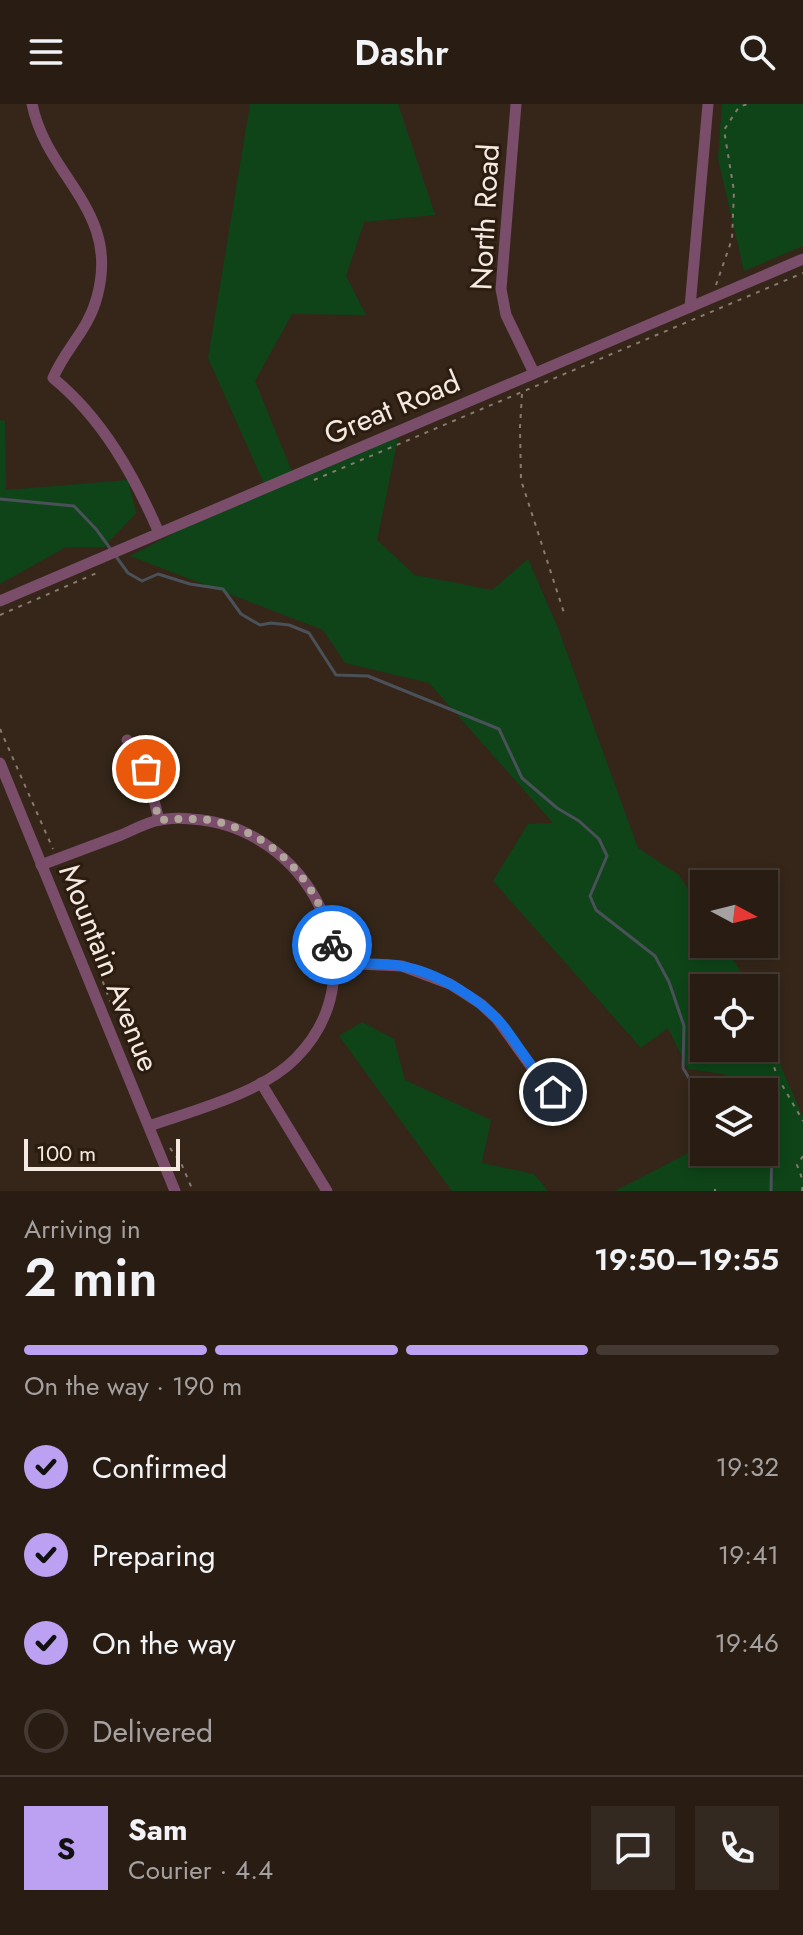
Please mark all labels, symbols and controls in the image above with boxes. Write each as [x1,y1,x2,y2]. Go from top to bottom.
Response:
text: Dashr [354,26,449,78]
icon: menu [24,30,68,74]
icon: search [735,30,779,74]
street label: North Road [459,143,510,291]
street label: Great Road [317,360,466,455]
pin [112,735,180,803]
icon: bag [124,747,168,791]
street label: Mountain Avenue [48,858,171,1078]
north arrow [690,870,778,958]
map controls [690,870,778,1166]
courier [292,905,372,985]
icon: bike [310,923,354,967]
button: locate [690,974,778,1062]
pin [519,1058,587,1126]
icon: home [531,1070,575,1114]
button: layers [690,1078,778,1166]
scale bar [24,1135,180,1171]
text: 100 m [36,1137,96,1169]
text: Arriving in [24,1210,141,1248]
text: 19:50–19:55 [594,1238,779,1281]
text: 2 min [24,1240,157,1316]
text: On the way · 190 m [24,1367,242,1405]
icon: check [24,1445,68,1489]
text: Confirmed [92,1446,227,1489]
text: 19:32 [716,1448,779,1486]
icon: check [24,1533,68,1577]
text: Preparing [92,1534,216,1577]
text: 19:41 [718,1536,779,1574]
icon: check [24,1621,68,1665]
text: On the way [92,1622,236,1665]
text: 19:46 [714,1624,779,1662]
text: Delivered [92,1710,213,1753]
button: chat [591,1806,675,1890]
button: phone [695,1806,779,1890]
text: Sam [128,1808,188,1851]
text: S [57,1827,75,1870]
text: Courier · 4.4 [128,1851,273,1889]

